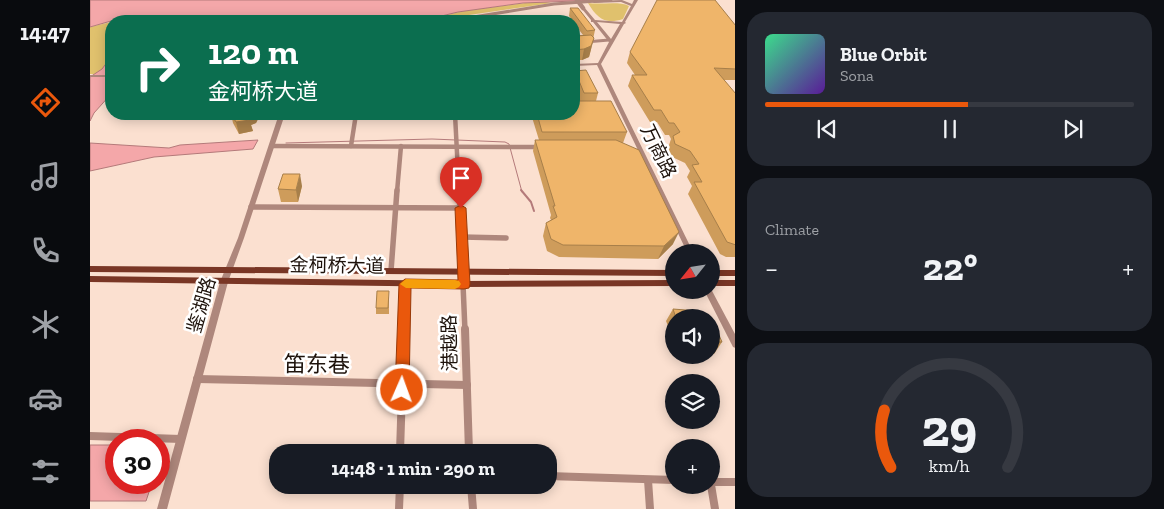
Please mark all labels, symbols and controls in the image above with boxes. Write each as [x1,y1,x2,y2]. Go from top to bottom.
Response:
text: 14:47 [20,19,70,46]
text: 120 m [208,31,298,73]
icon: right [125,35,190,100]
text: Blue Orbit [840,43,927,66]
text: Sona [840,66,874,85]
text: 金柯桥大道 [208,78,318,105]
icon: directions [28,85,63,120]
icon: previous [813,115,841,143]
icon: pause [936,115,964,143]
icon: next [1059,115,1087,143]
street label: 万商路 [636,121,681,182]
pin [440,157,482,208]
icon: music [28,159,63,194]
icon: arrive [447,164,475,192]
text: Climate [765,220,819,239]
icon: phone [28,233,63,268]
north arrow [665,244,720,299]
map controls [665,244,720,494]
text: 22° [923,244,977,290]
text: − [765,252,778,285]
text: + [1122,252,1134,285]
street label: 金柯桥大道 [289,253,385,278]
street label: 鉴湖路 [183,275,220,336]
icon: climate [28,307,63,342]
button: sound [665,309,720,364]
street label: 港越路 [438,314,461,372]
street label: 笛东巷 [284,350,350,379]
position arrow [375,363,427,415]
button: layers [665,374,720,429]
icon: car [28,381,63,416]
text: 29 [922,397,977,459]
speed limit sign: 30 [105,429,170,494]
button: + [665,439,720,494]
icon: filters [28,454,63,489]
text: km/h [929,455,970,477]
text: 14:48 · 1 min · 290 m [331,457,495,480]

